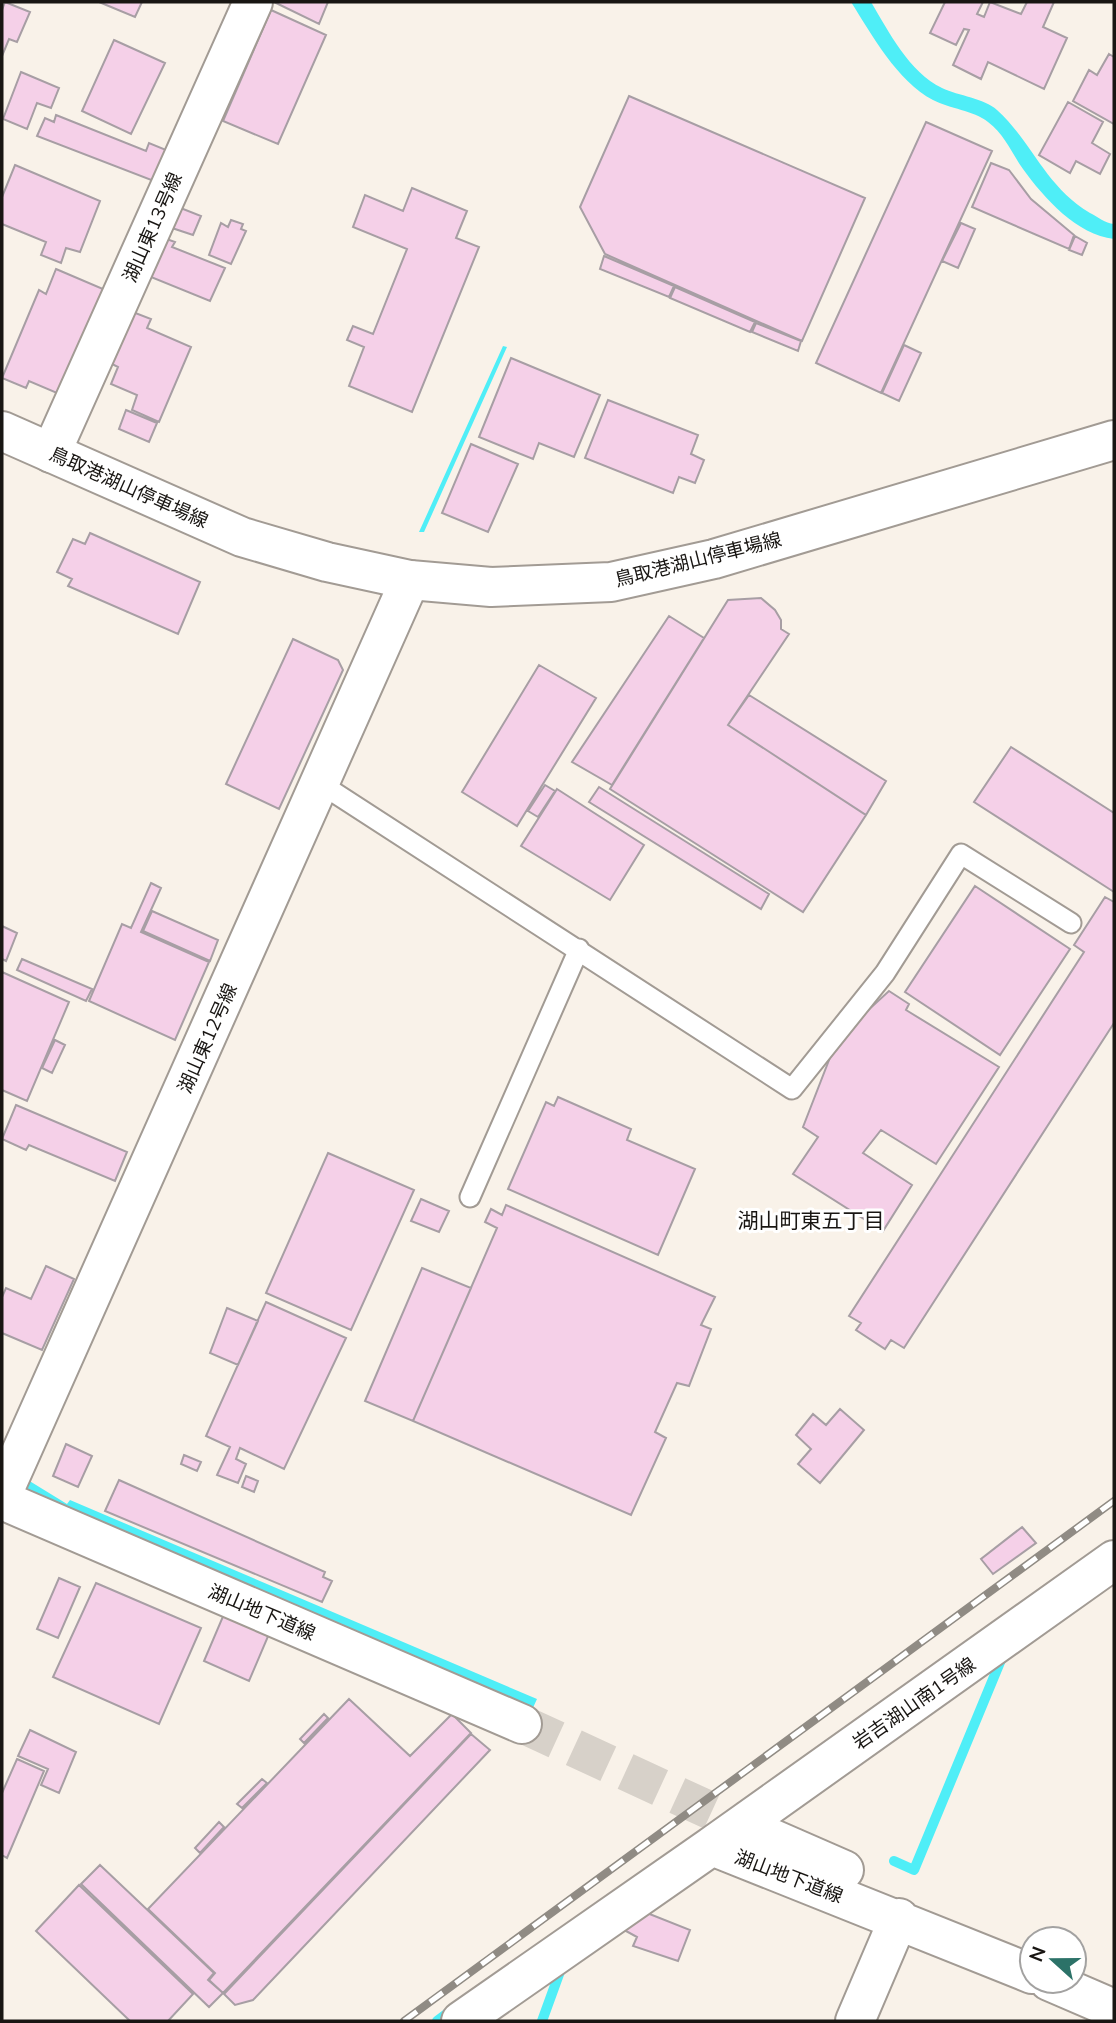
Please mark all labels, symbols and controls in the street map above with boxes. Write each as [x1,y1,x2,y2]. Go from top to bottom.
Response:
street label: 湖山東13号線 [117,168,189,287]
street label: 鳥取港湖山停車場線 [45,441,212,535]
street label: 鳥取港湖山停車場線 [612,527,784,593]
street label: 湖山東12号線 [172,979,244,1098]
district label: 湖山町東五丁目 [738,1207,885,1235]
street label: 湖山地下道線 [204,1579,319,1647]
street label: 岩吉湖山南1号線 [848,1652,981,1756]
street label: 湖山地下道線 [731,1844,847,1909]
north arrow [1018,1925,1088,1995]
text: N [1023,1943,1053,1966]

